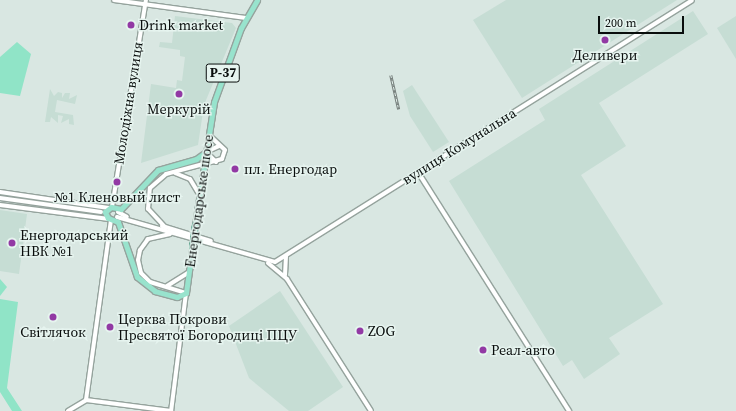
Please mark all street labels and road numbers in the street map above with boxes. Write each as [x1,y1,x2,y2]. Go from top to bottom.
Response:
street label: Молодіжна вулиця [110,40,146,166]
road number: Р-37 [205,62,241,84]
street label: вулиця Комунальна [399,104,519,188]
street label: Енергодарське шосе [181,133,217,269]

